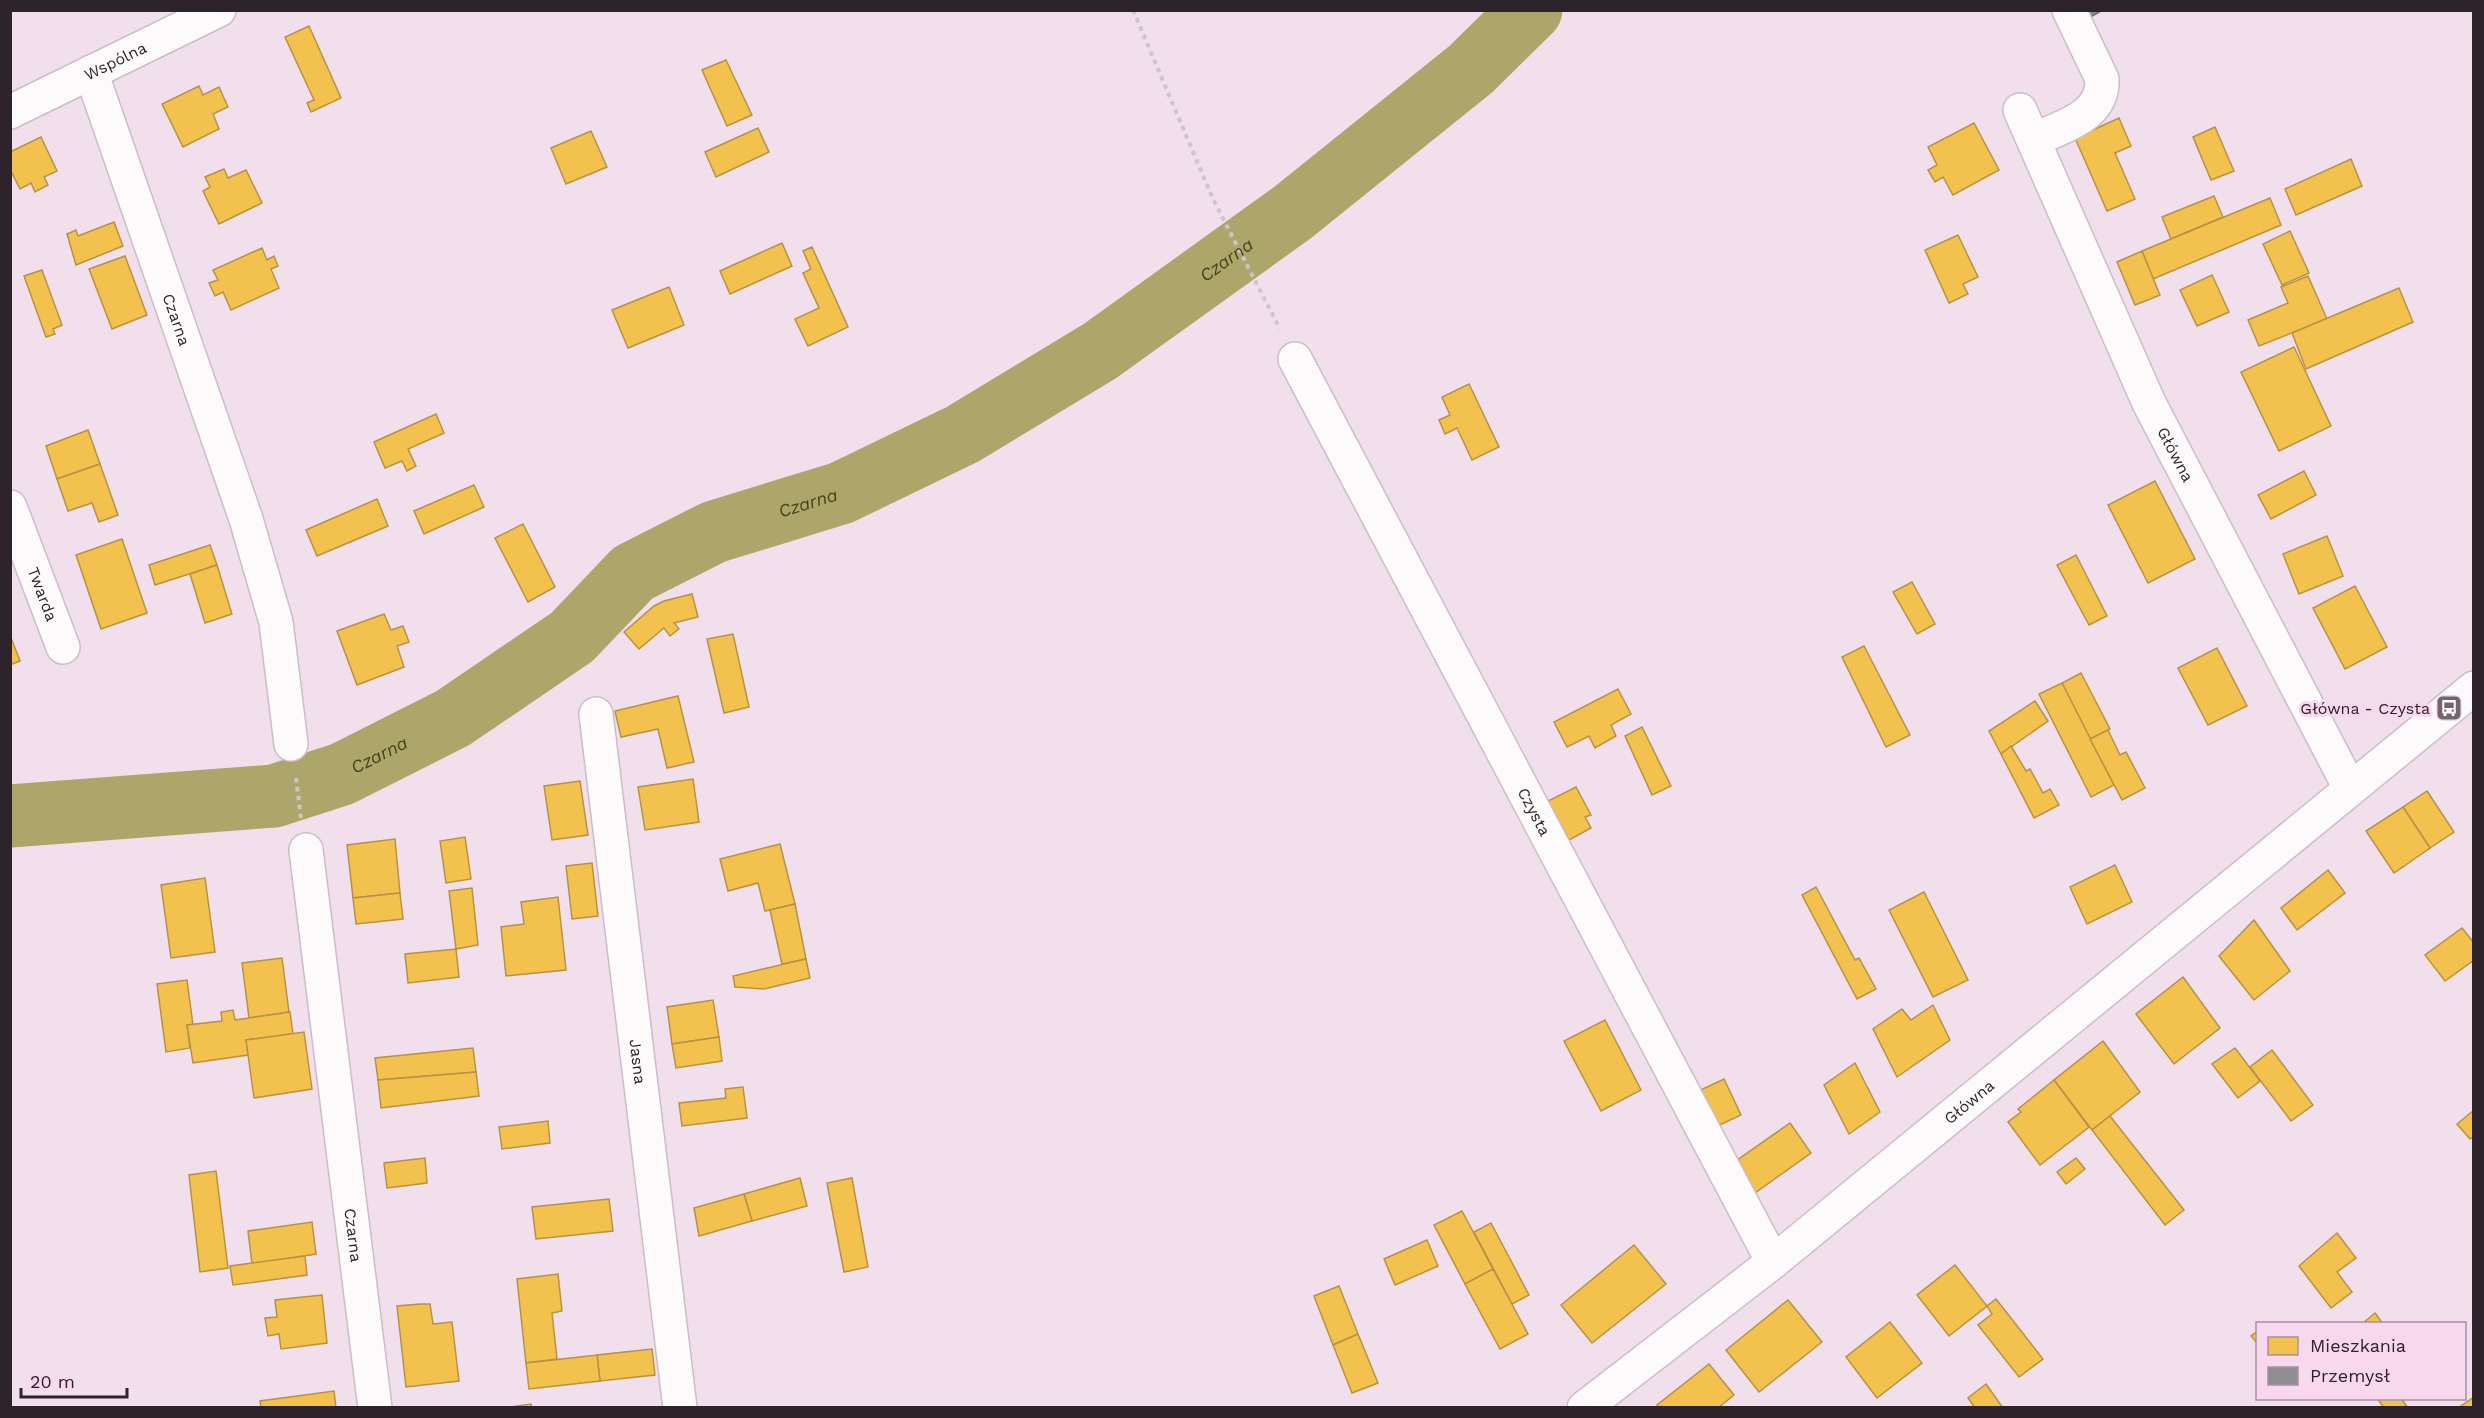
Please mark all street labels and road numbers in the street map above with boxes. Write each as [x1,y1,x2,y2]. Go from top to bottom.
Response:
street label: Wspólna [81,38,150,84]
street label: Czarna [159,291,194,348]
street label: Główna [2153,424,2197,485]
street label: Twarda [24,564,61,624]
street label: Czysta [1514,784,1555,839]
street label: Jasna [625,1038,650,1085]
street label: Główna [1940,1076,1998,1128]
street label: Czarna [340,1207,366,1263]

